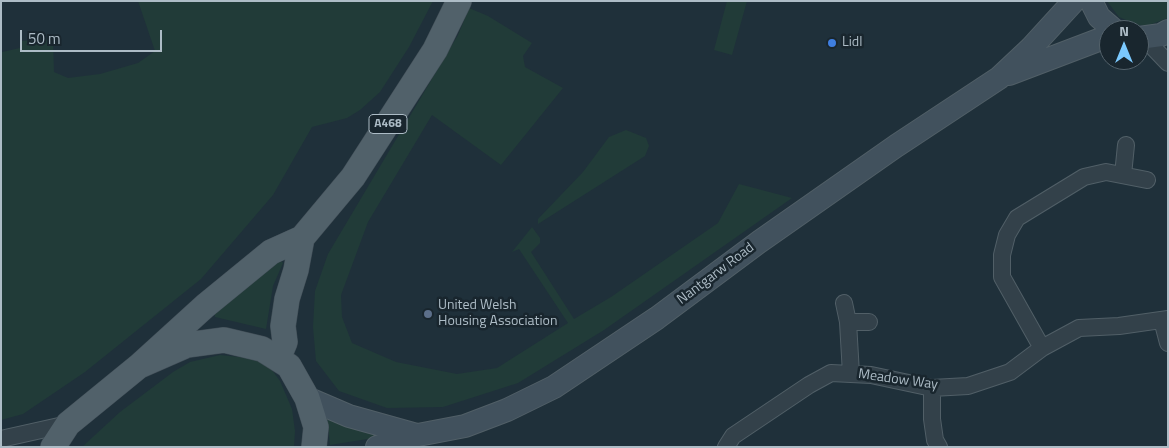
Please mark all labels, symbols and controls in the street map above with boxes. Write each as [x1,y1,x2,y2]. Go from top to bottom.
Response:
scale bar [22,20,165,52]
north arrow [1099,20,1149,70]
text: N [1119,20,1129,41]
text: 50 m [28,27,61,50]
place label: Lidl [842,35,862,51]
marker: Lidl [826,37,838,49]
road number: A468 [369,115,407,134]
street label: Nantgarw Road [674,240,758,308]
place label: United Welsh Housing Association [438,298,557,331]
marker: United Welsh Housing Association [422,308,434,320]
street label: Meadow Way [857,366,939,394]

